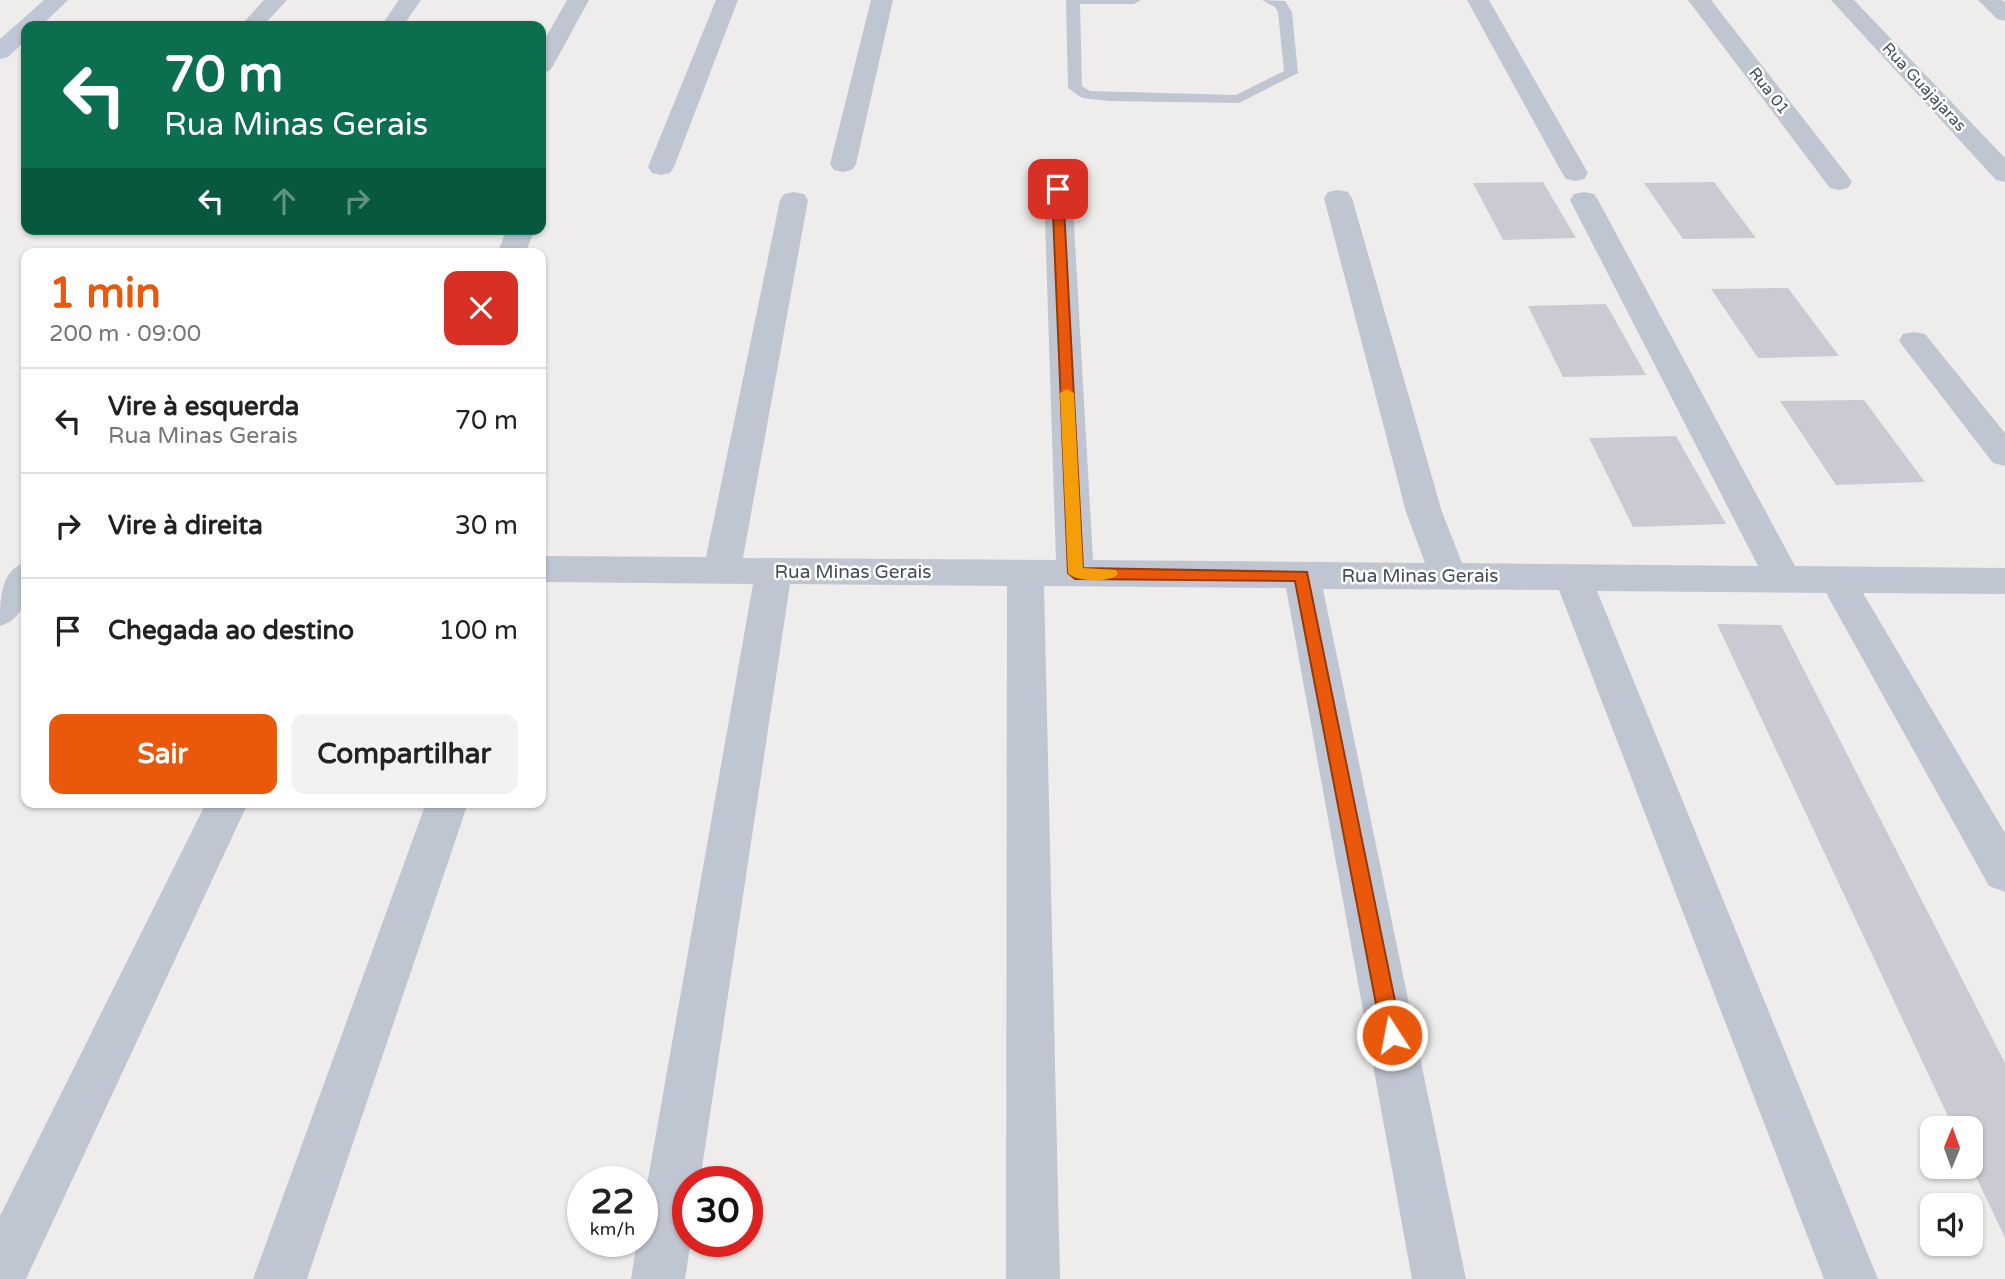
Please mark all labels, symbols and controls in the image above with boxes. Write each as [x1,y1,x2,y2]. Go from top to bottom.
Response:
street label: Rua Guajajaras [1878,38,1970,136]
text: 70 m [164,46,283,105]
icon: left [49,49,140,140]
street label: Rua 01 [1744,63,1794,119]
text: Rua Minas Gerais [164,106,428,144]
pin [1028,159,1088,219]
icon: arrive [1039,170,1077,208]
icon: left [192,182,230,220]
icon: ahead [265,182,303,220]
icon: right [338,182,376,220]
text: 1 min [49,268,161,319]
button: close [444,271,518,345]
text: 200 m · 09:00 [49,320,201,348]
text: Vire à esquerda [108,391,299,422]
icon: left [49,402,87,440]
text: 70 m [455,405,518,436]
text: Rua Minas Gerais [108,422,298,450]
icon: right [49,507,87,545]
text: Vire à direita [108,510,263,541]
text: 30 m [455,510,518,541]
street label: Rua Minas Gerais [775,561,931,583]
street label: Rua Minas Gerais [1342,565,1498,587]
icon: arrive [49,612,87,650]
text: Chegada ao destino [108,615,354,646]
text: 100 m [438,615,518,646]
button: Sair [49,714,277,794]
button: Compartilhar [291,714,518,794]
position arrow [1355,998,1429,1072]
north arrow [1920,1116,1983,1180]
map controls [1920,1116,1983,1256]
speed limit sign: 30 [672,1166,763,1257]
text: 22 [591,1181,634,1223]
button: sound [1920,1193,1983,1256]
text: km/h [590,1218,635,1240]

